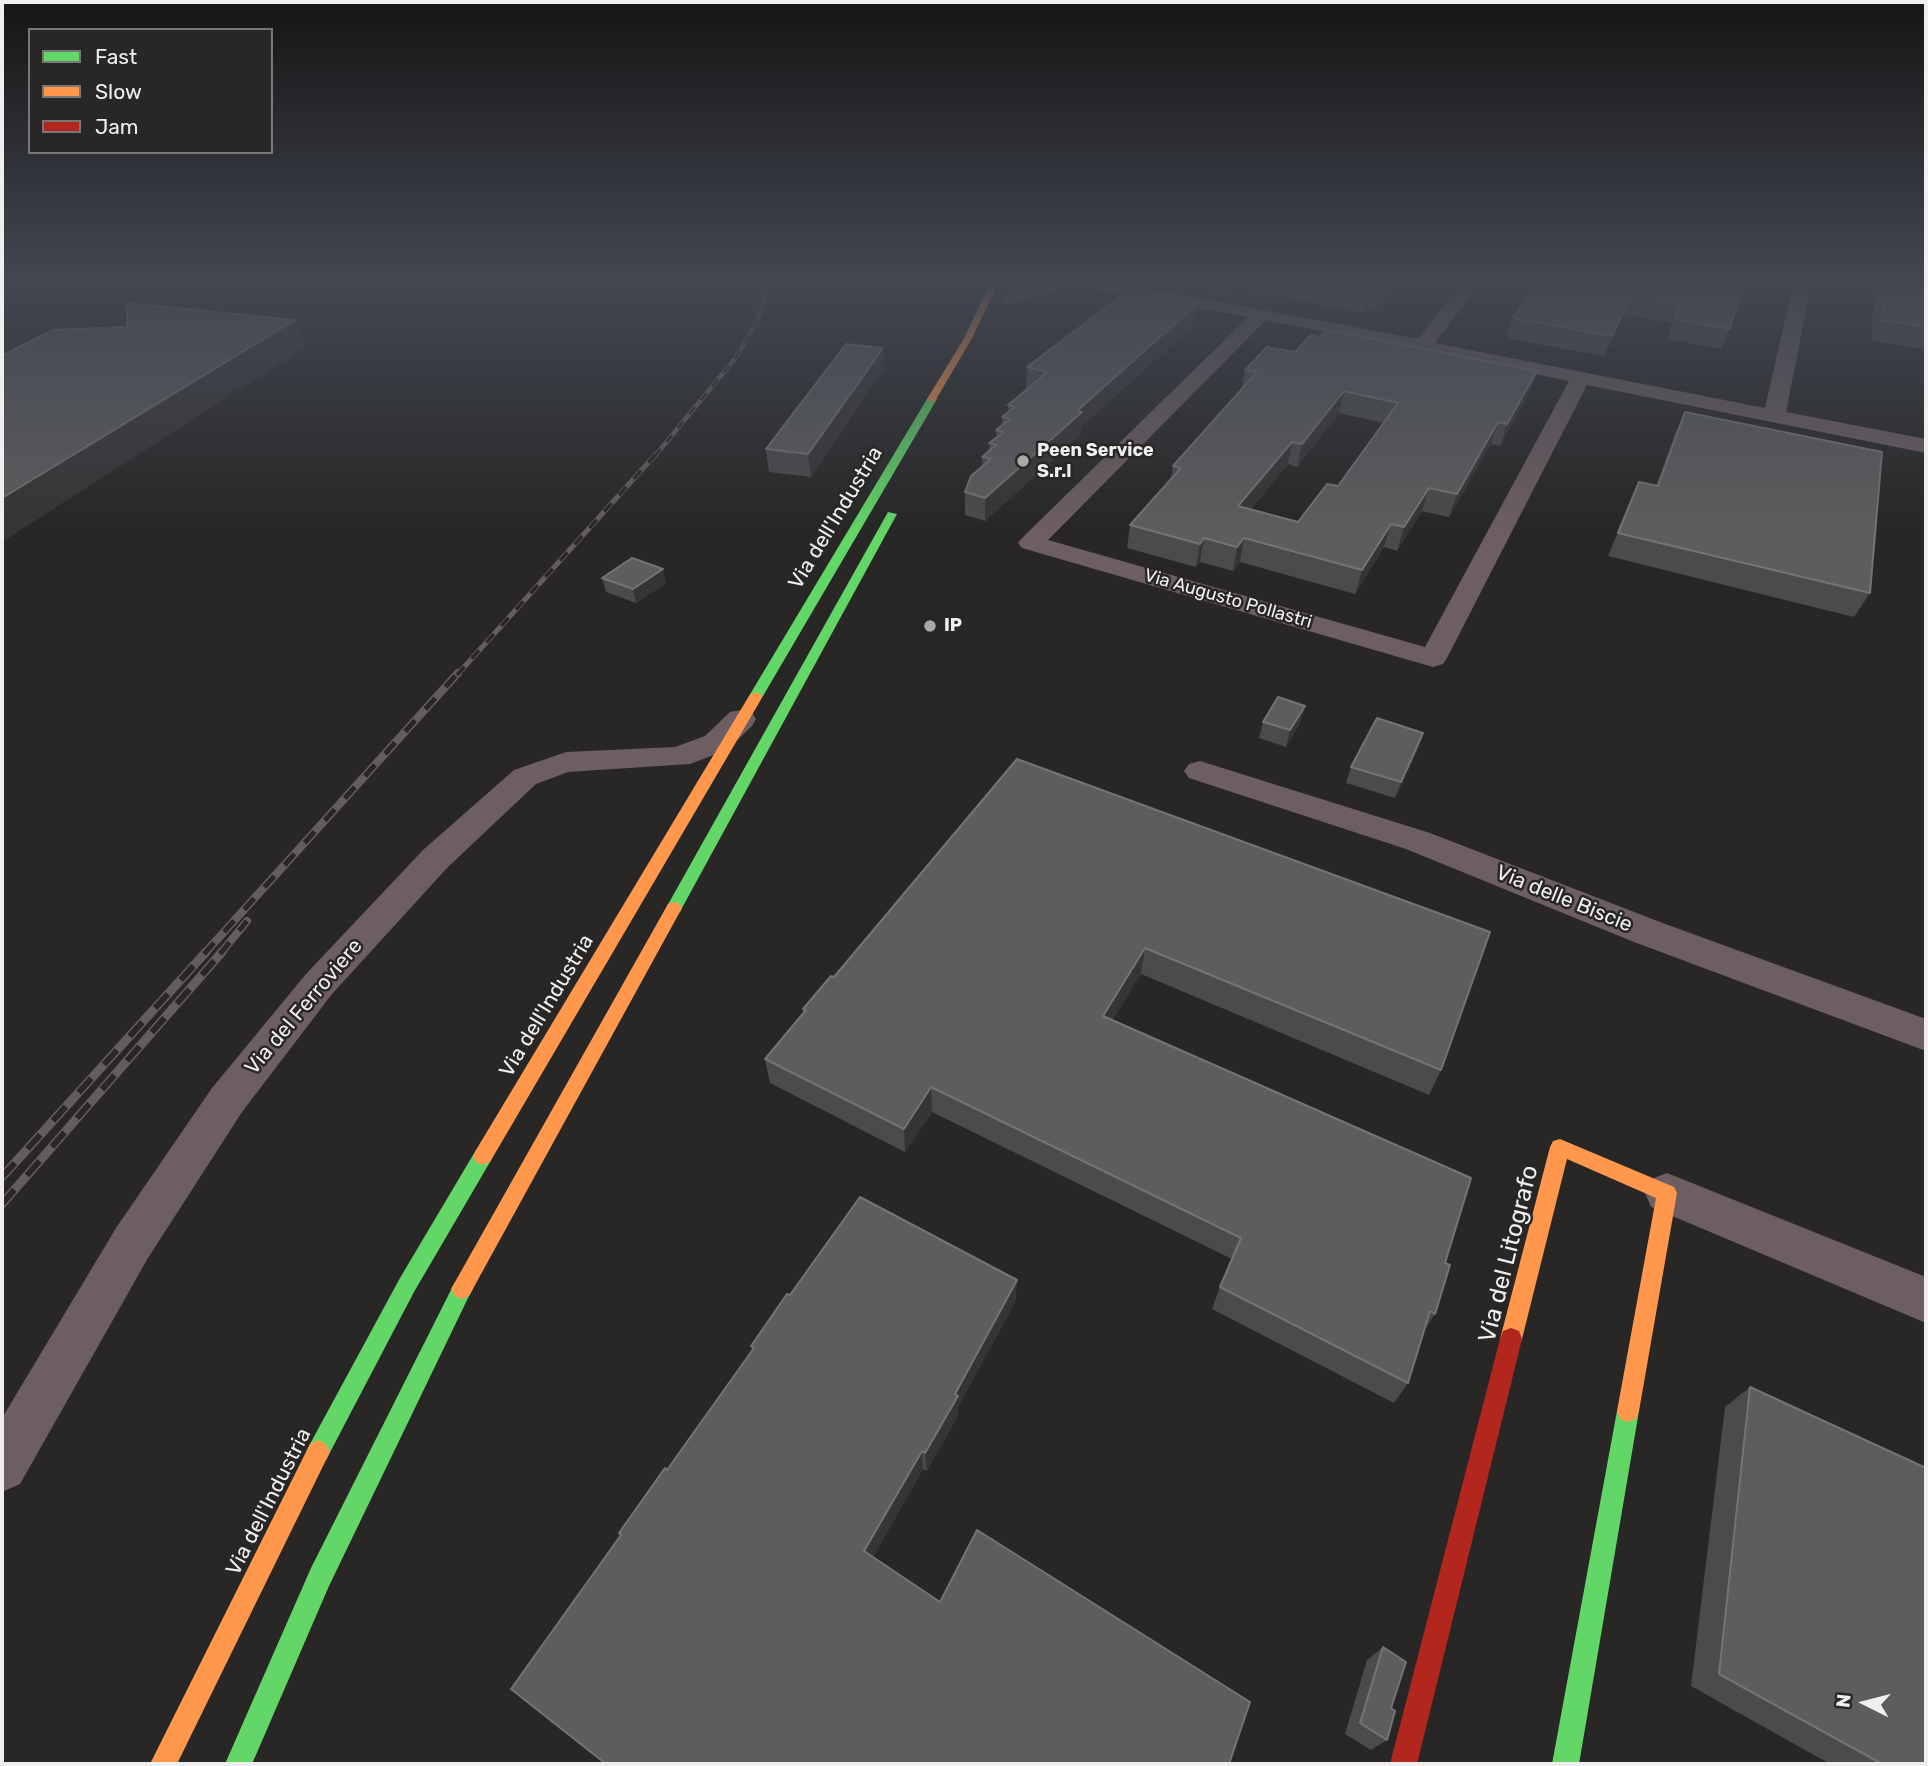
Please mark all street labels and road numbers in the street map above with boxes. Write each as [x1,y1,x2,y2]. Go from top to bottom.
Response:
street label: Via dell'Industria [784,442,888,594]
street label: Via Augusto Pollastri [1142,565,1314,633]
street label: Via delle Biscie [1492,860,1636,938]
street label: Via dell'Industria [495,930,599,1082]
street label: Via del Ferroviere [240,934,368,1080]
street label: Via del Litografo [1473,1162,1545,1346]
street label: Via dell'Industria [221,1424,317,1580]

